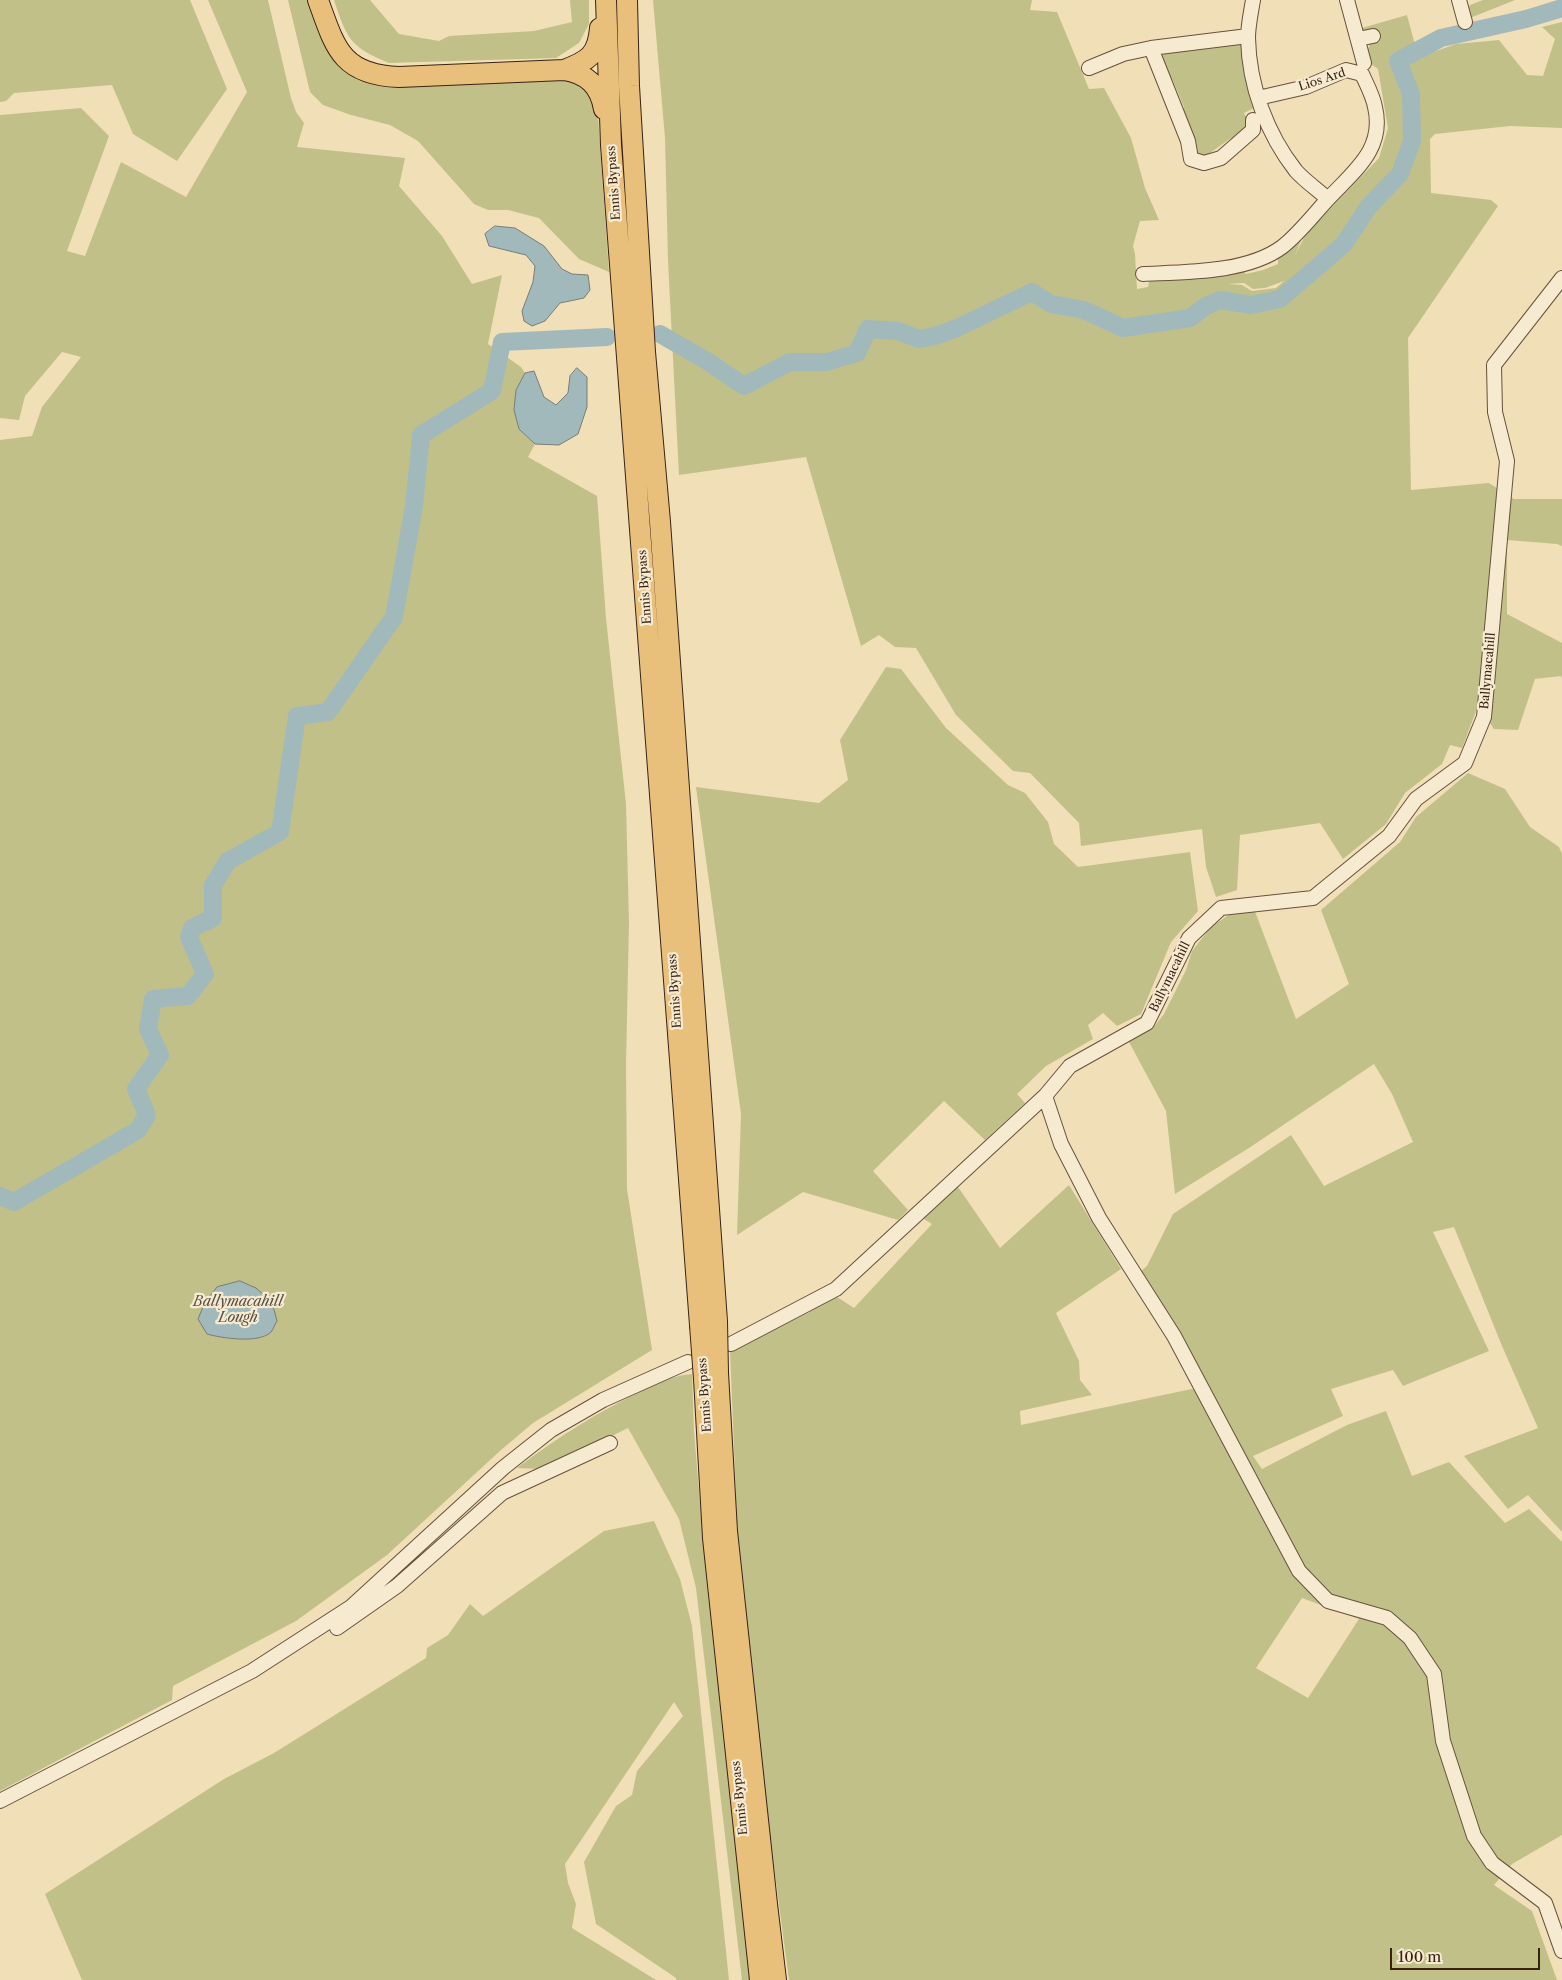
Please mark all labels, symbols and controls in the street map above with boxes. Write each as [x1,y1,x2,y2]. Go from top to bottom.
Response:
street label: Lios Ard [1297,66,1347,94]
street label: Ennis Bypass [604,145,624,221]
street label: Ennis Bypass [635,549,655,625]
street label: Ballymacahill [1477,632,1499,710]
street label: Ballymacahill [1147,939,1193,1015]
street label: Ennis Bypass [665,953,685,1029]
water label: Ballymacahill Lough [193,1294,283,1326]
street label: Ennis Bypass [695,1357,715,1433]
street label: Ennis Bypass [729,1760,751,1836]
scale bar [1392,1938,1542,1970]
text: 100 m [1398,1947,1441,1966]

